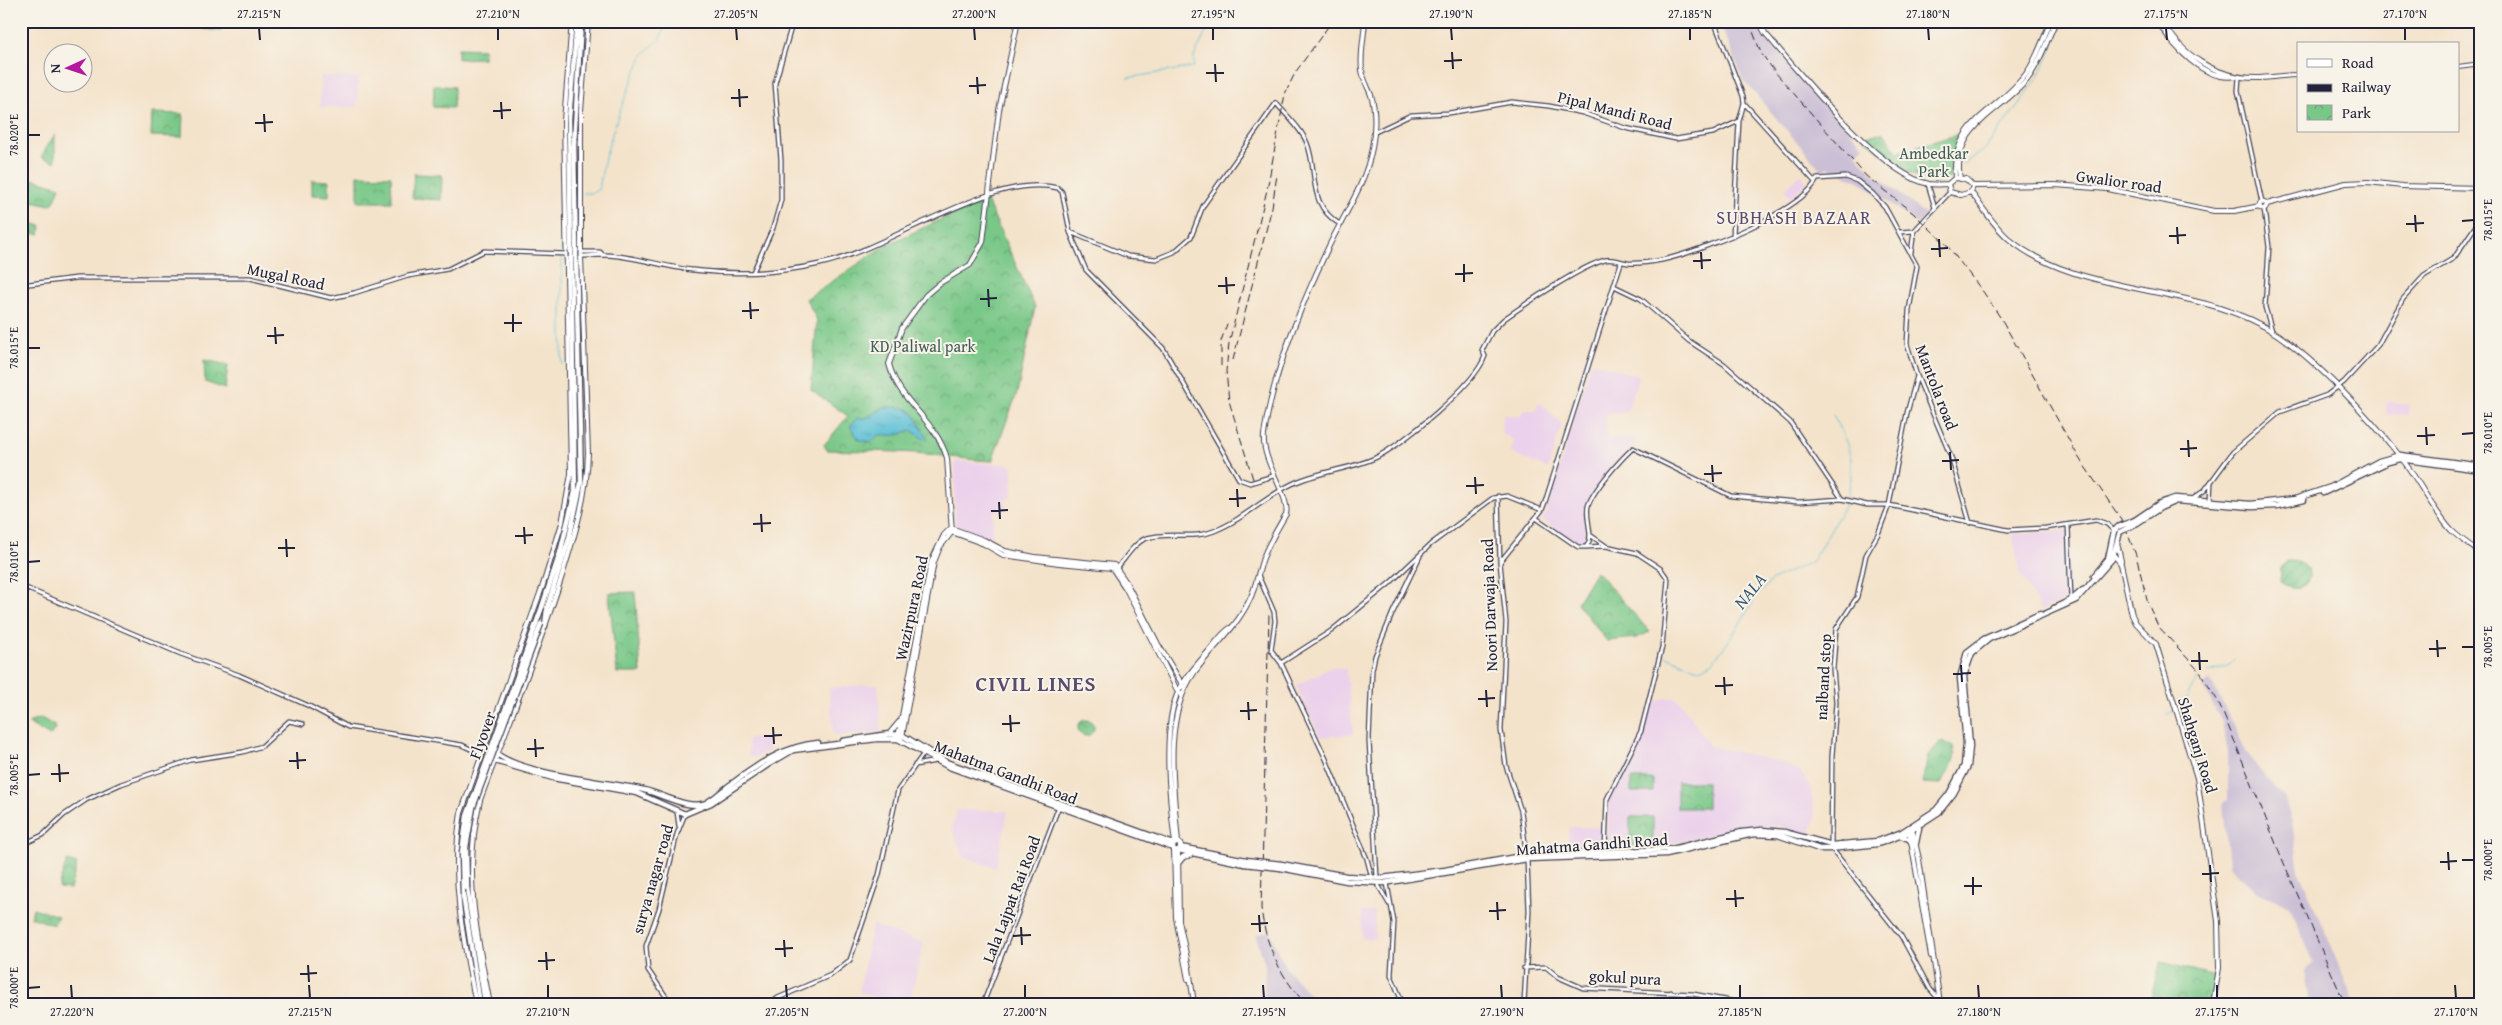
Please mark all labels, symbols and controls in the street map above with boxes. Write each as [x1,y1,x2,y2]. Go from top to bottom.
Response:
text: 27.215°N [237,5,281,22]
text: 27.210°N [476,5,520,22]
text: 27.205°N [714,5,758,22]
text: 27.200°N [952,5,996,22]
text: 27.195°N [1191,5,1235,22]
text: 27.190°N [1429,5,1473,22]
text: 27.185°N [1668,5,1712,22]
text: 27.180°N [1906,5,1950,22]
text: 27.175°N [2144,5,2188,22]
text: 27.170°N [2383,5,2427,22]
north arrow [42,42,92,92]
legend [2297,42,2460,132]
text: Road [2342,52,2373,73]
text: N [45,63,65,74]
text: Railway [2342,76,2392,97]
street label: Pipal Mandi Road [1555,84,1675,136]
text: Park [2342,102,2371,123]
text: 78.020°E [5,114,22,156]
park label: Ambedkar Park [1899,141,1969,183]
street label: Gwalior road [2075,163,2164,199]
text: 78.015°E [2479,199,2496,241]
district label: SUBHASH BAZAAR [1716,204,1872,231]
street label: Mugal Road [245,256,327,296]
text: 78.015°E [5,327,22,369]
park label: KD Paliwal park [870,334,977,358]
street label: Mantola road [1910,341,1964,434]
text: 78.010°E [2479,412,2496,454]
street label: Noori Darwaja Road [1475,538,1503,672]
text: 78.010°E [5,541,22,583]
street label: Wazirpura Road [888,553,934,663]
water label: NALA [1726,567,1773,615]
text: 78.005°E [2479,626,2496,668]
street label: nalband stop [1809,633,1837,721]
district label: CIVIL LINES [976,668,1096,699]
street label: Shahganj Road [2172,694,2224,796]
street label: Flyover [462,707,502,762]
street label: Mahatma Gandhi Road [931,734,1082,811]
text: 78.005°E [5,754,22,796]
street label: surya nagar road [625,821,679,937]
street label: Mahatma Gandhi Road [1515,827,1669,861]
street label: Lala Lajpat Rai Road [976,832,1046,966]
text: 78.000°E [2479,839,2496,881]
street label: gokul pura [1588,963,1662,991]
text: 78.000°E [5,967,22,1009]
text: 27.220°N [50,1003,94,1020]
text: 27.215°N [288,1003,332,1020]
text: 27.210°N [526,1003,570,1020]
text: 27.205°N [765,1003,809,1020]
text: 27.200°N [1003,1003,1047,1020]
text: 27.195°N [1242,1003,1286,1020]
text: 27.190°N [1480,1003,1524,1020]
text: 27.185°N [1718,1003,1762,1020]
text: 27.180°N [1957,1003,2001,1020]
text: 27.175°N [2195,1003,2239,1020]
text: 27.170°N [2434,1003,2478,1020]

